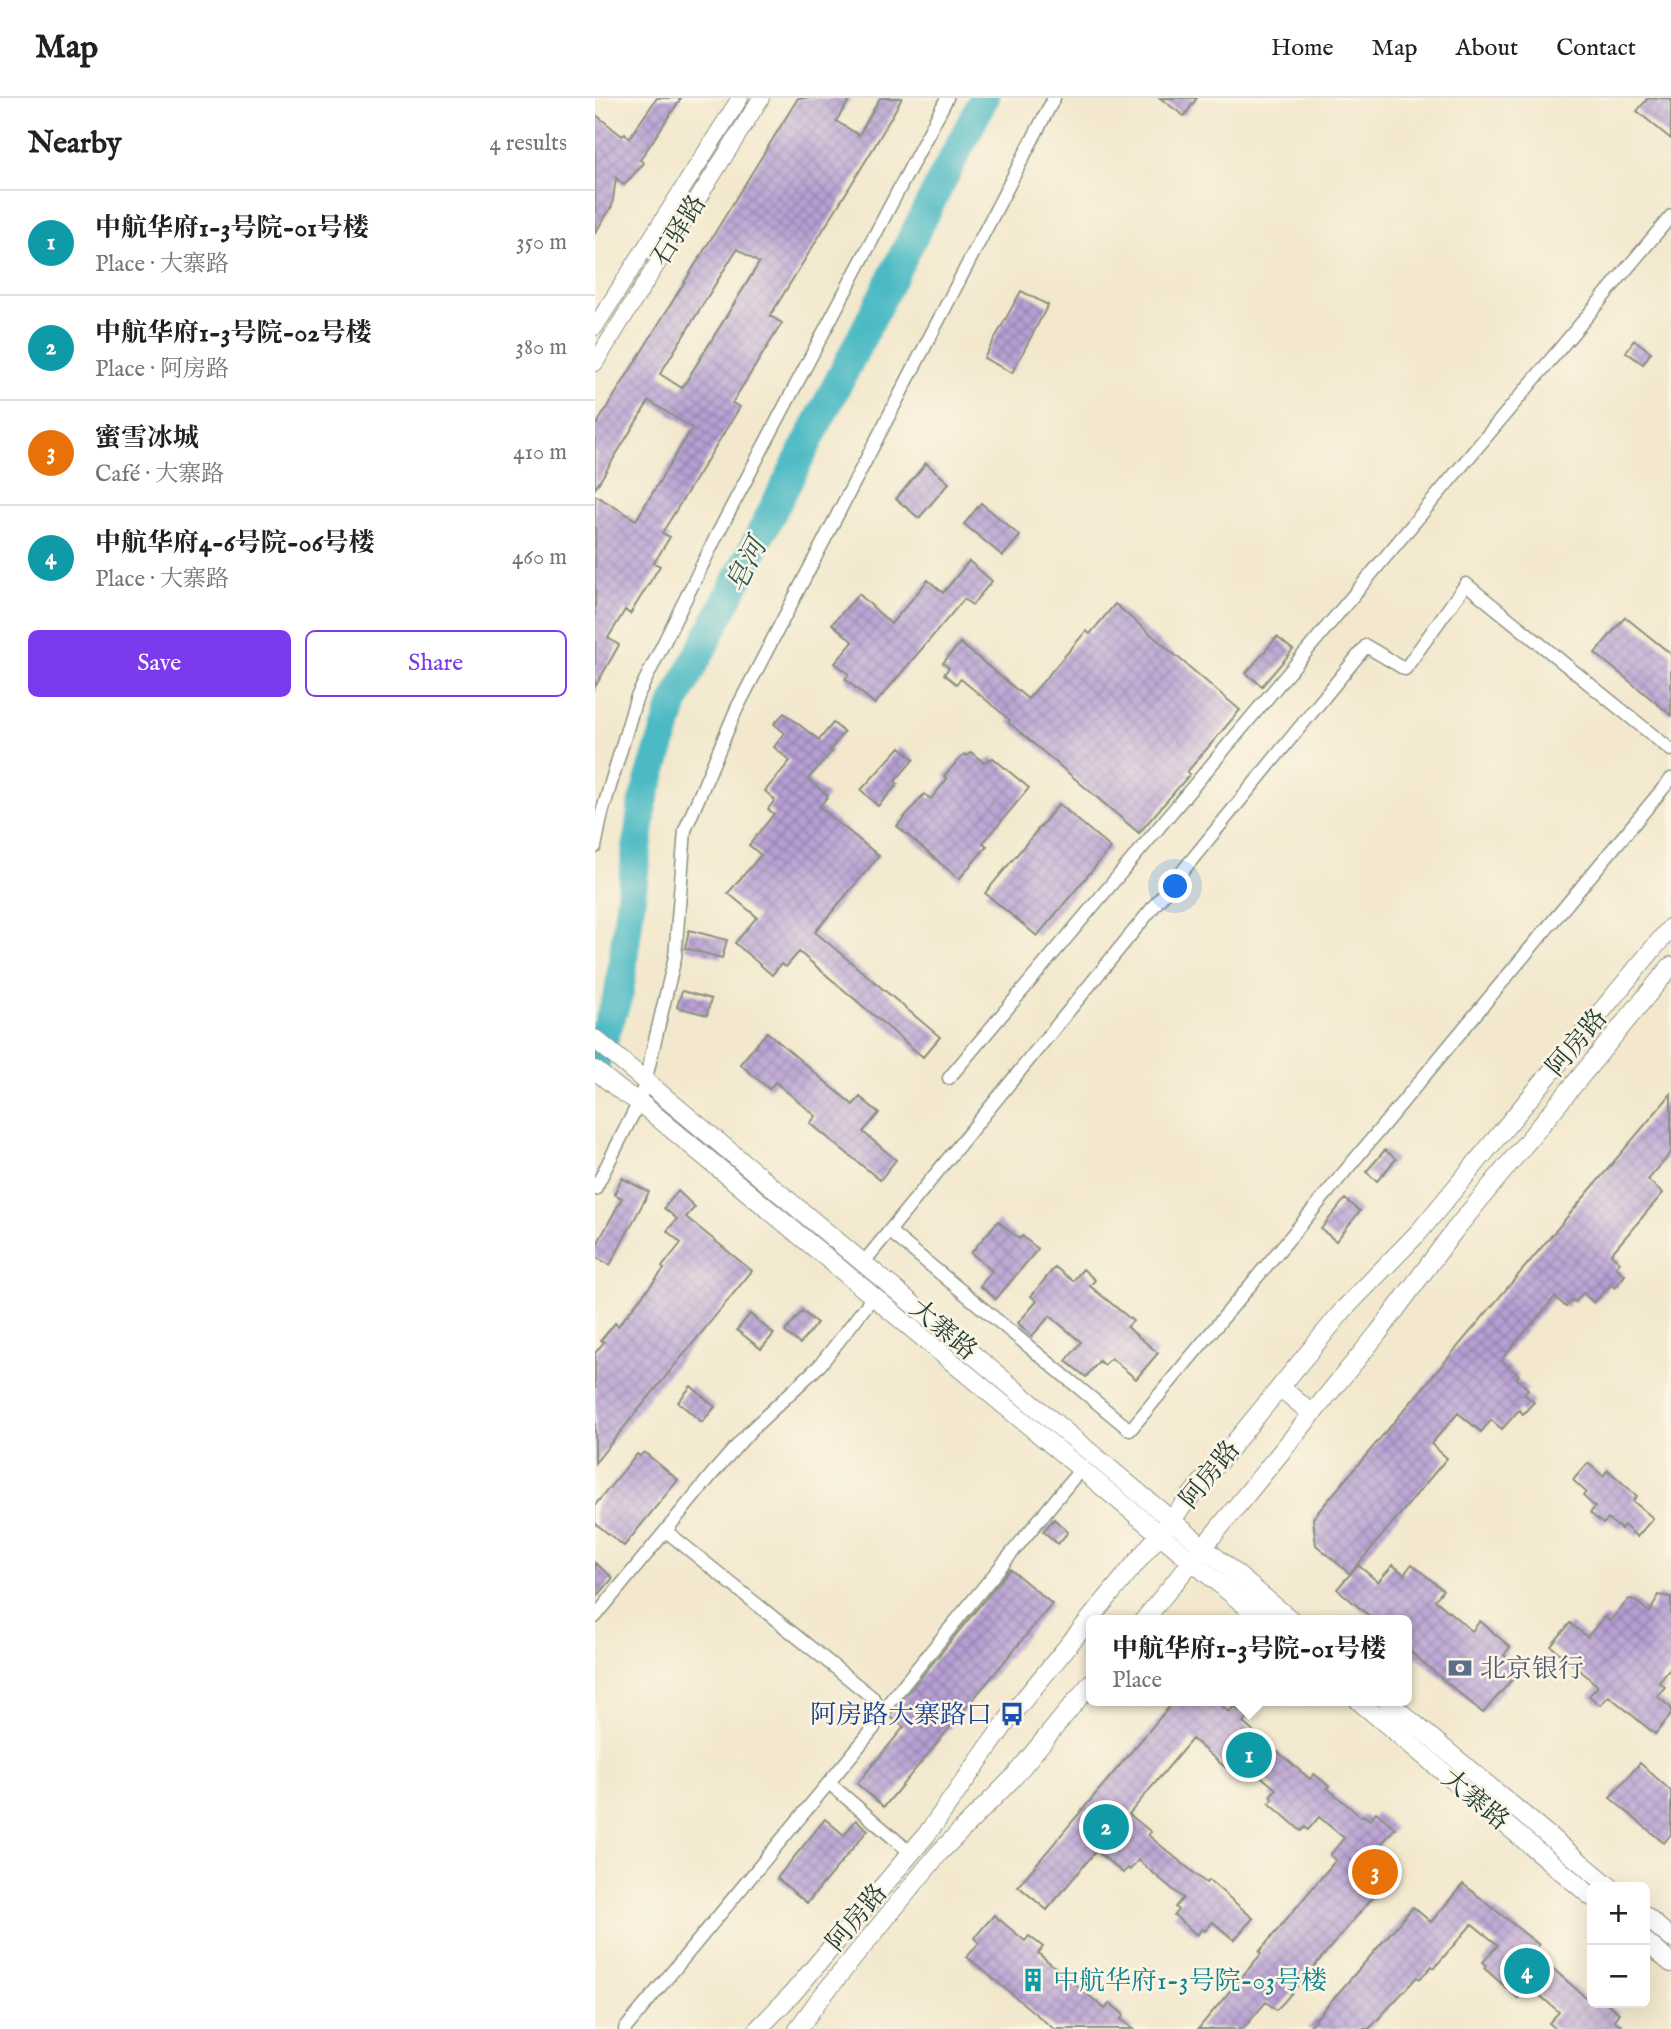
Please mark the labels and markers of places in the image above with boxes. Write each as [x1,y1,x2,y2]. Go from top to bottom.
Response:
place label: 北京银行 [1480,1653,1584,1686]
bank icon: 北京银行 [1446,1654,1474,1682]
place label: 阿房路大寨路口 [810,1699,992,1732]
bus stop icon: 阿房路大寨路口 [998,1700,1026,1728]
pin: 1 [1226,1729,1272,1781]
pin: 2 [1083,1801,1129,1853]
pin: 3 [1352,1846,1398,1898]
pin: 4 [1504,1945,1550,1997]
place label: 中航华府1-3号院-03号楼 [1053,1965,1327,1998]
building icon: 中航华府1-3号院-03号楼 [1019,1966,1047,1994]

